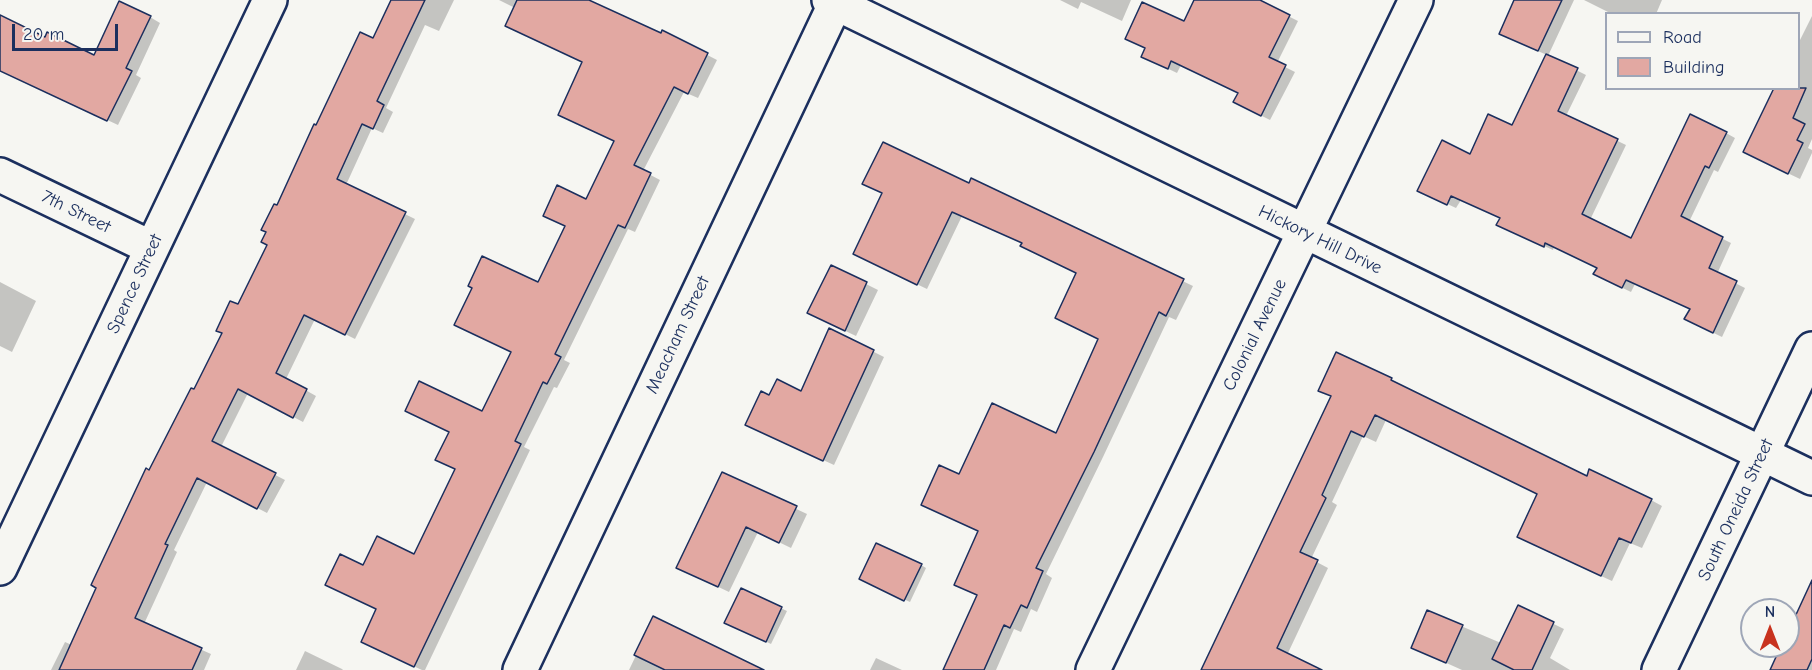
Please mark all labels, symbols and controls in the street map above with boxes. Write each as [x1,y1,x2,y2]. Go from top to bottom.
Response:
scale bar [15,12,122,50]
legend [1605,12,1800,90]
text: 20 m [23,24,64,45]
text: Road [1663,27,1702,48]
text: Building [1663,57,1725,78]
street label: 7th Street [38,186,114,238]
street label: Hickory Hill Drive [1255,201,1385,279]
street label: Spence Street [103,231,167,337]
street label: Meacham Street [641,273,715,397]
street label: Colonial Avenue [1219,275,1291,395]
street label: South Oneida Street [1694,436,1778,584]
north arrow [1740,598,1800,658]
text: N [1765,603,1775,621]

